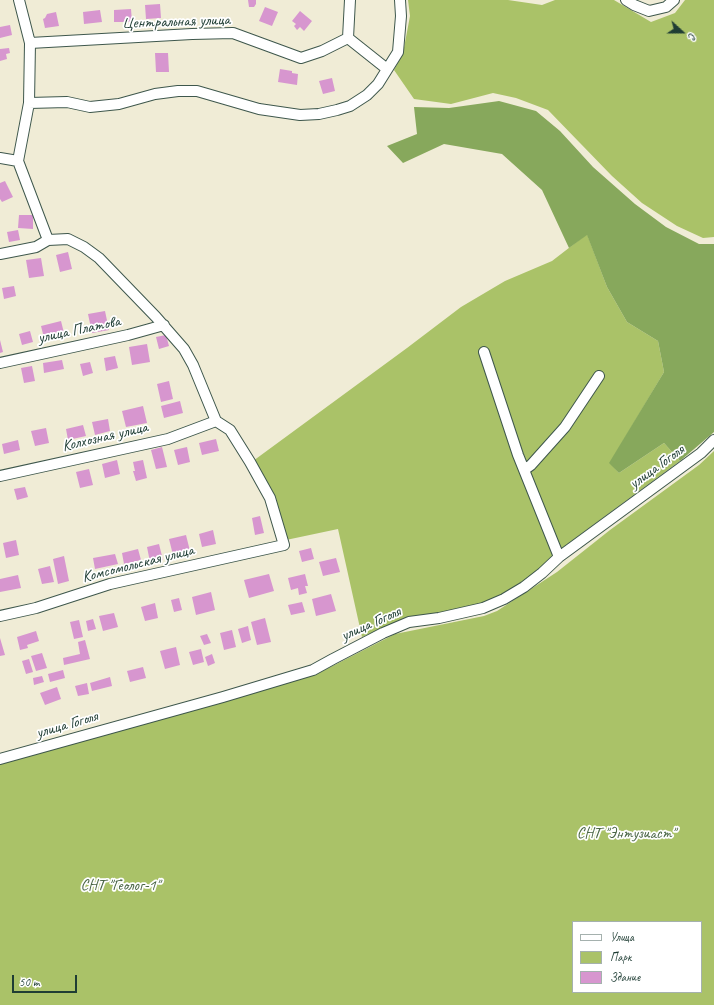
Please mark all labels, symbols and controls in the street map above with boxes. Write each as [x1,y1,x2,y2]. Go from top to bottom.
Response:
street label: Центральная улица [122,11,230,33]
north arrow [662,12,702,52]
text: С [686,31,701,41]
street label: улица Платова [36,312,122,348]
street label: Колхозная улица [60,418,150,456]
street label: улица Гоголя [626,441,688,493]
street label: Комсомольская улица [80,541,196,587]
street label: улица Гоголя [338,602,404,646]
street label: улица Гоголя [34,707,100,743]
park label: СНТ "Энтузиаст" [577,824,675,844]
park label: СНТ "Геолог-1" [80,876,160,896]
legend [572,921,702,993]
text: Улица [610,929,634,945]
text: Парк [610,949,631,965]
scale bar [14,967,79,993]
text: Здание [610,969,640,985]
text: 50 m [19,974,39,990]

